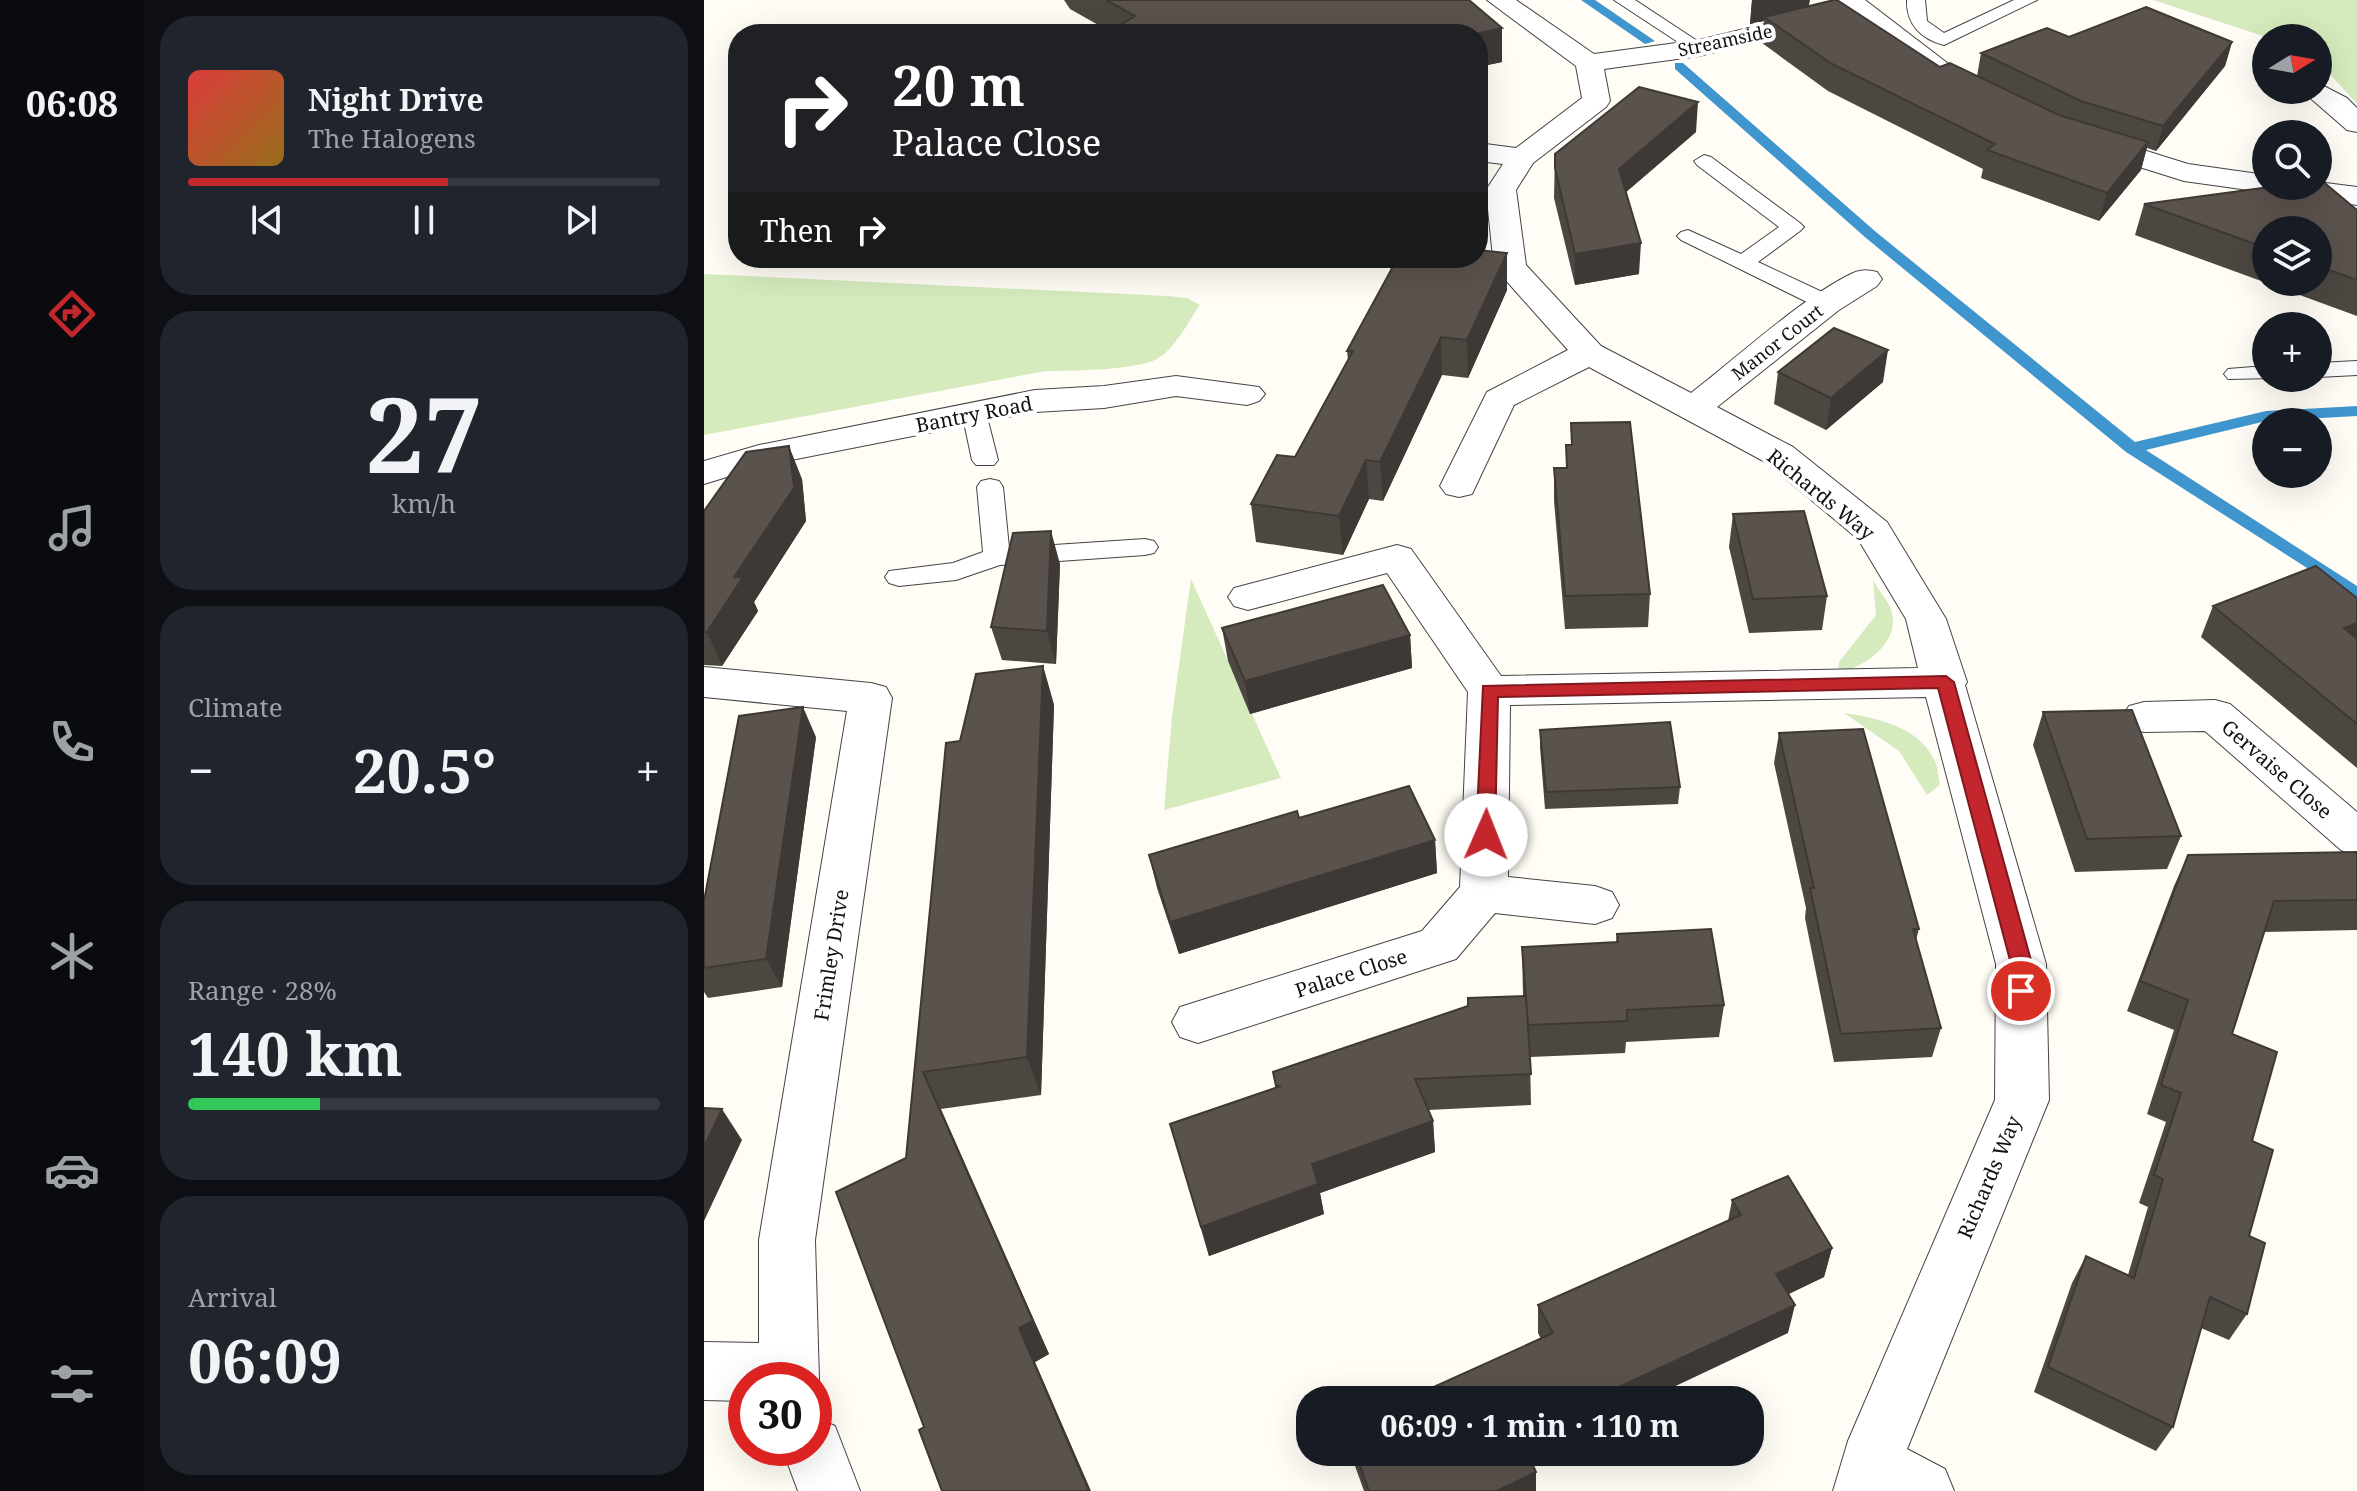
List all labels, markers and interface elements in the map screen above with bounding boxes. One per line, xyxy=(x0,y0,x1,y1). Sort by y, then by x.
street label: Streamside xyxy=(1676,18,1774,62)
north arrow xyxy=(2252,24,2332,104)
map controls xyxy=(2252,24,2332,488)
text: 20 m xyxy=(892,46,1025,122)
icon: right xyxy=(760,56,864,160)
text: 06:08 xyxy=(26,79,118,128)
text: Night Drive xyxy=(308,79,484,120)
text: Palace Close xyxy=(892,118,1101,167)
text: The Halogens xyxy=(308,120,476,156)
button: search xyxy=(2252,120,2332,200)
icon: previous xyxy=(245,198,289,242)
icon: pause xyxy=(402,198,446,242)
icon: next xyxy=(559,198,603,242)
icon: right xyxy=(849,208,893,252)
text: Then xyxy=(760,210,833,251)
button: layers xyxy=(2252,216,2332,296)
icon: directions xyxy=(44,286,100,342)
street label: Manor Court xyxy=(1726,299,1828,385)
button: + xyxy=(2252,312,2332,392)
text: 27 xyxy=(365,362,483,503)
street label: Bantry Road xyxy=(913,389,1035,439)
button: − xyxy=(2252,408,2332,488)
street label: Richards Way xyxy=(1762,442,1881,546)
text: km/h xyxy=(392,485,456,521)
icon: music xyxy=(44,500,100,556)
text: Climate xyxy=(188,689,283,725)
street label: Gervaise Close xyxy=(2216,713,2338,825)
icon: phone xyxy=(44,714,100,770)
text: 20.5° xyxy=(353,729,496,811)
text: − xyxy=(188,740,213,800)
text: + xyxy=(635,740,660,800)
position arrow xyxy=(1444,793,1528,877)
street label: Frimley Drive xyxy=(807,887,855,1023)
icon: climate xyxy=(44,928,100,984)
street label: Palace Close xyxy=(1292,942,1410,1004)
pin xyxy=(1987,957,2055,1025)
icon: arrive xyxy=(1999,969,2043,1013)
text: Range · 28% xyxy=(188,972,337,1008)
text: 140 km xyxy=(188,1012,403,1094)
street label: Richards Way xyxy=(1951,1111,2027,1243)
icon: car xyxy=(44,1142,100,1198)
text: Arrival xyxy=(188,1279,277,1315)
text: 06:09 xyxy=(188,1319,342,1401)
icon: filters xyxy=(44,1356,100,1412)
speed limit sign: 30 xyxy=(728,1362,832,1466)
text: 06:09 · 1 min · 110 m xyxy=(1381,1405,1679,1446)

